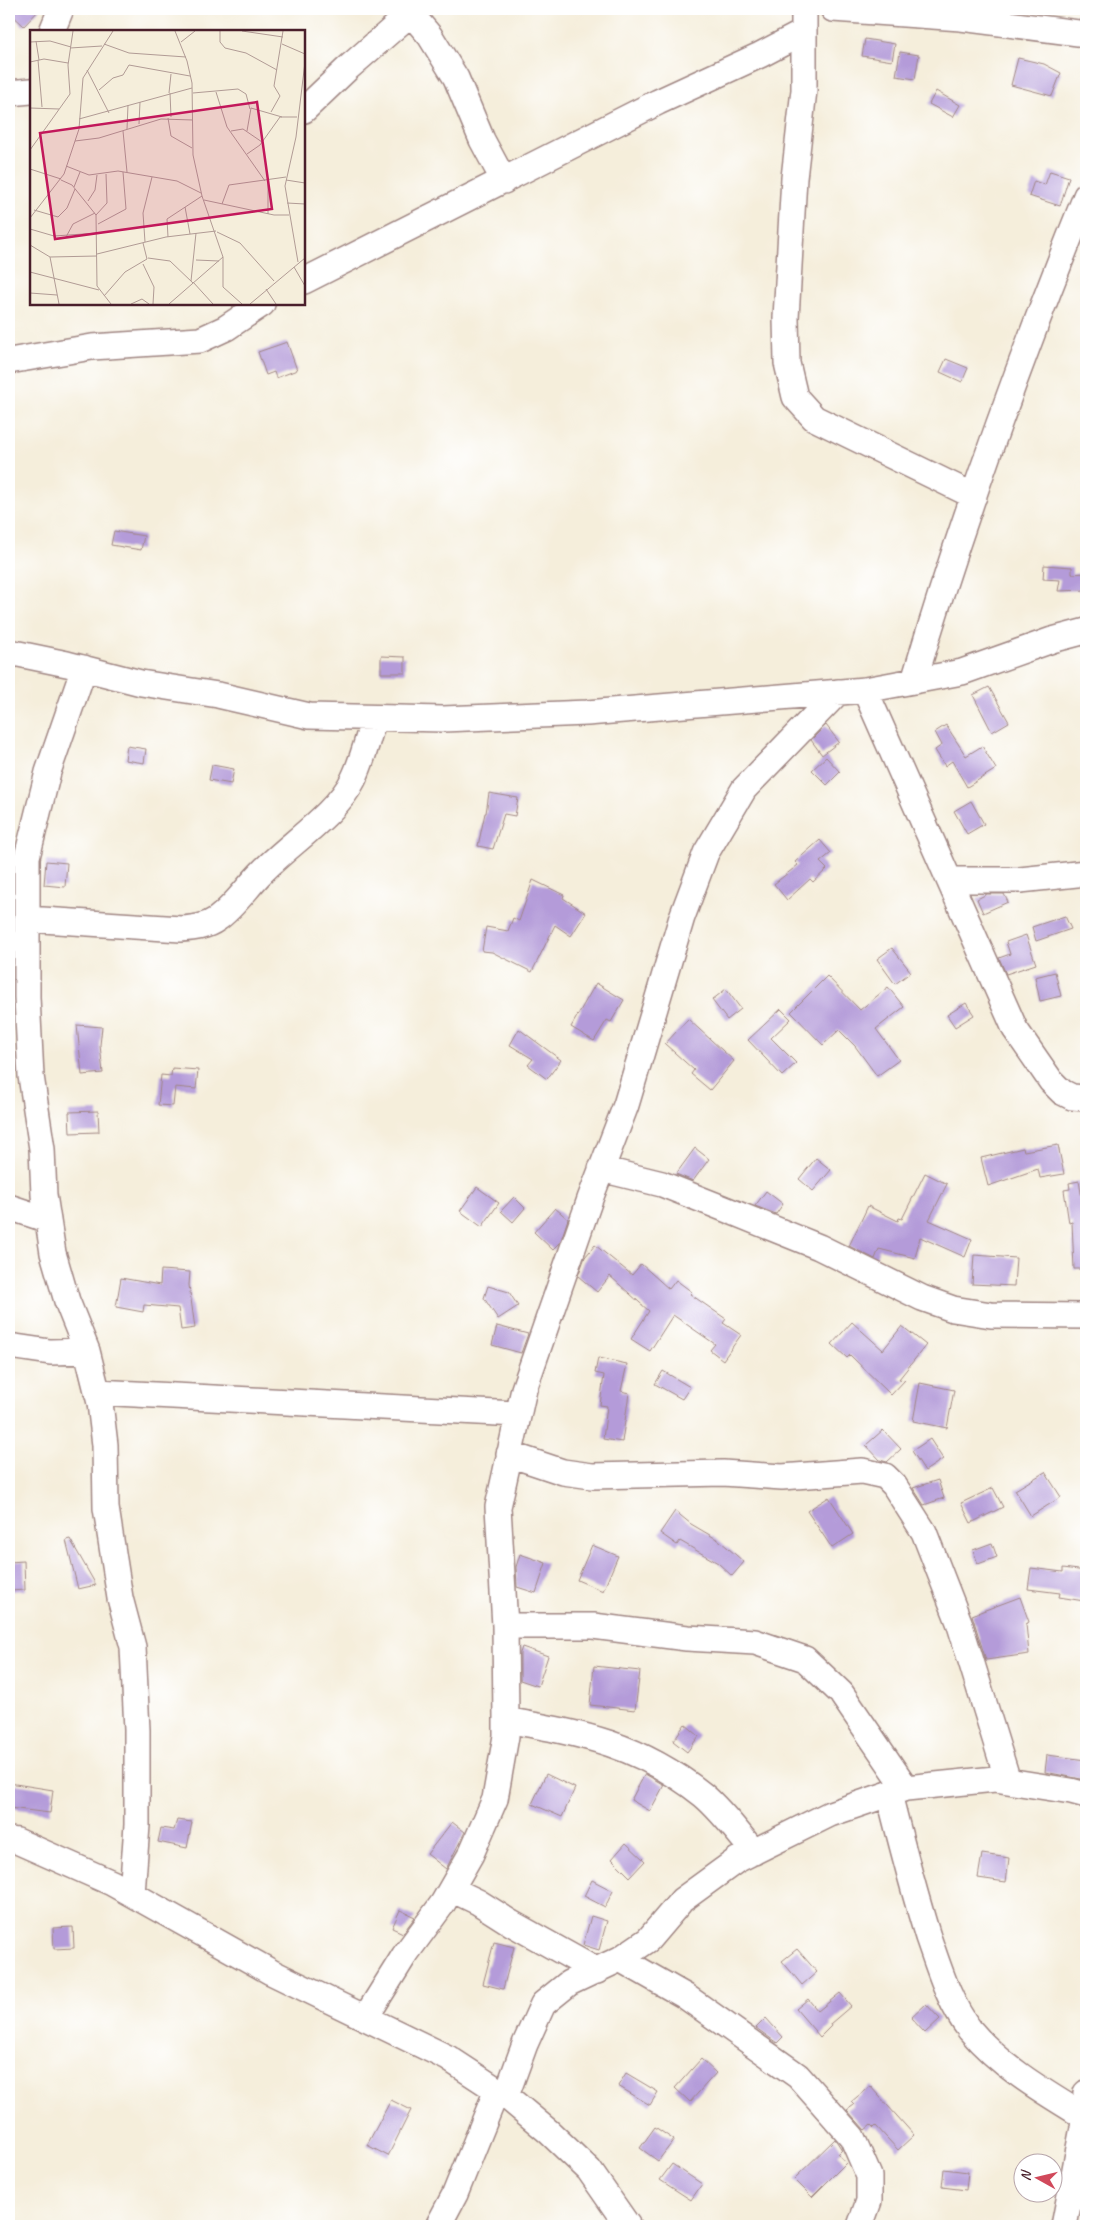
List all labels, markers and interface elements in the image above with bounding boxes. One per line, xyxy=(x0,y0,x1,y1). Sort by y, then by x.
inset map xyxy=(30,30,305,305)
north arrow xyxy=(1012,2152,1062,2202)
text: N xyxy=(1017,2168,1035,2182)

